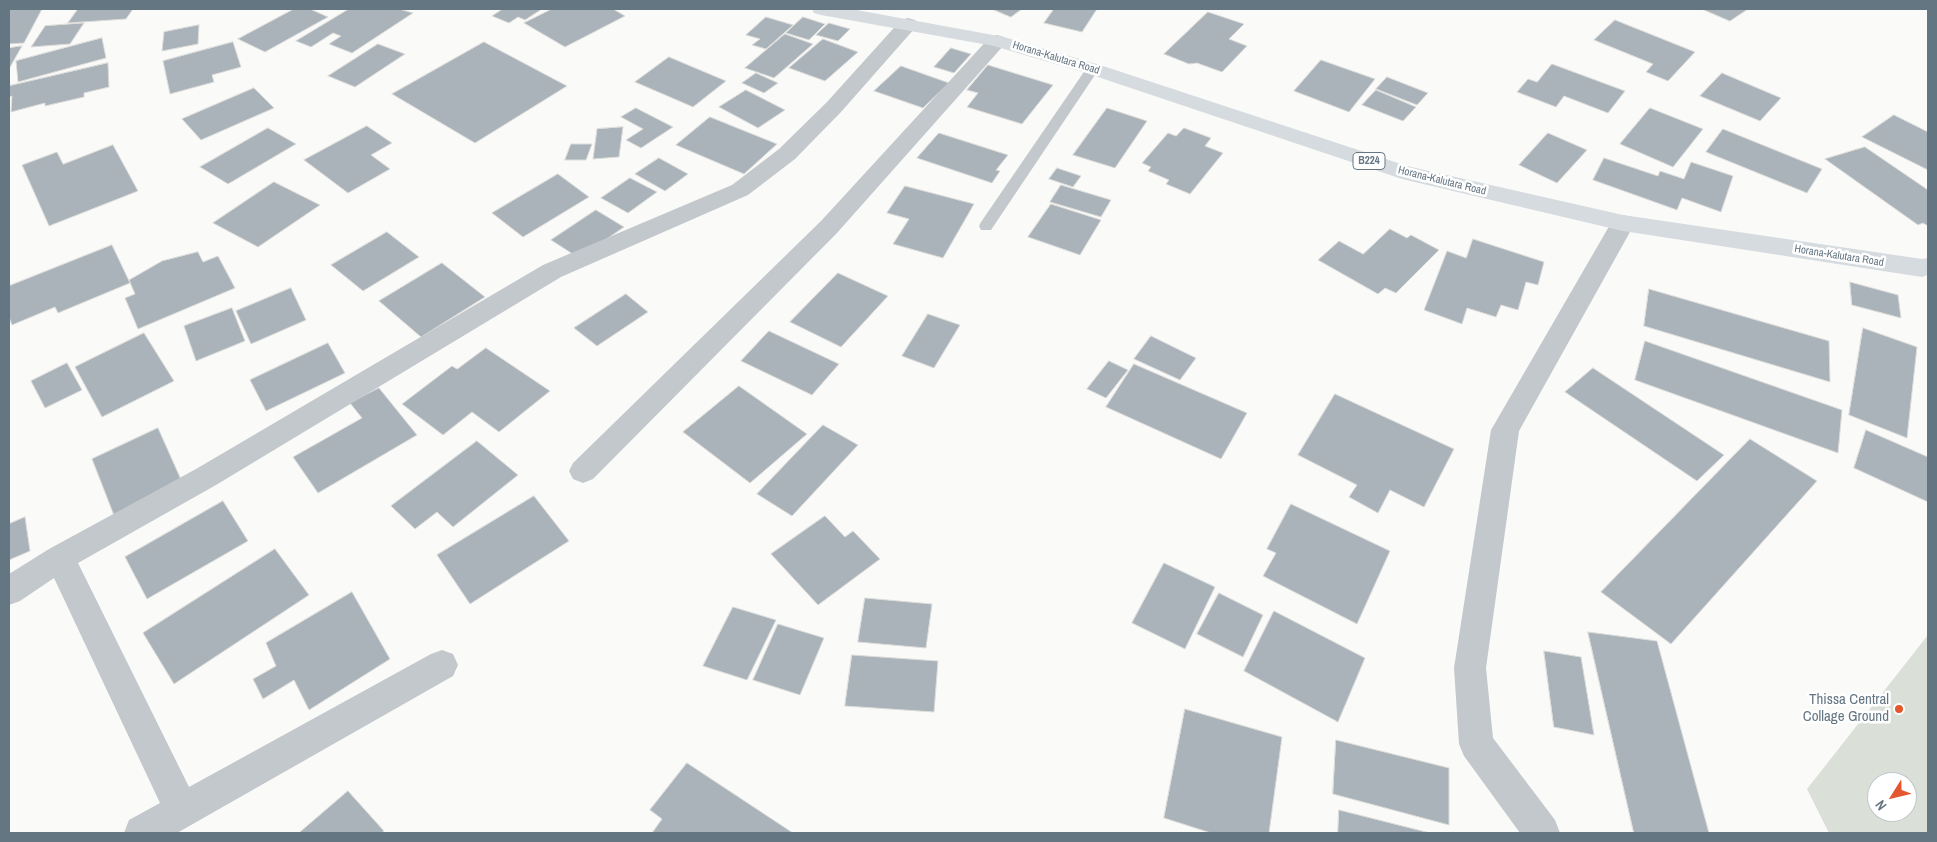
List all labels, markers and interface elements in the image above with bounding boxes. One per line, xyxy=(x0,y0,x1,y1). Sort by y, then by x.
street label: Horana-Kalutara Road xyxy=(1011,38,1101,78)
road number: B224 xyxy=(1353,153,1385,170)
street label: Horana-Kalutara Road xyxy=(1397,164,1487,198)
street label: Horana-Kalutara Road xyxy=(1793,242,1885,270)
place label: Thissa Central Collage Ground xyxy=(1803,691,1889,726)
marker: Thissa Central Collage Ground xyxy=(1893,703,1905,715)
north arrow xyxy=(1867,772,1917,822)
text: N xyxy=(1871,797,1890,814)

